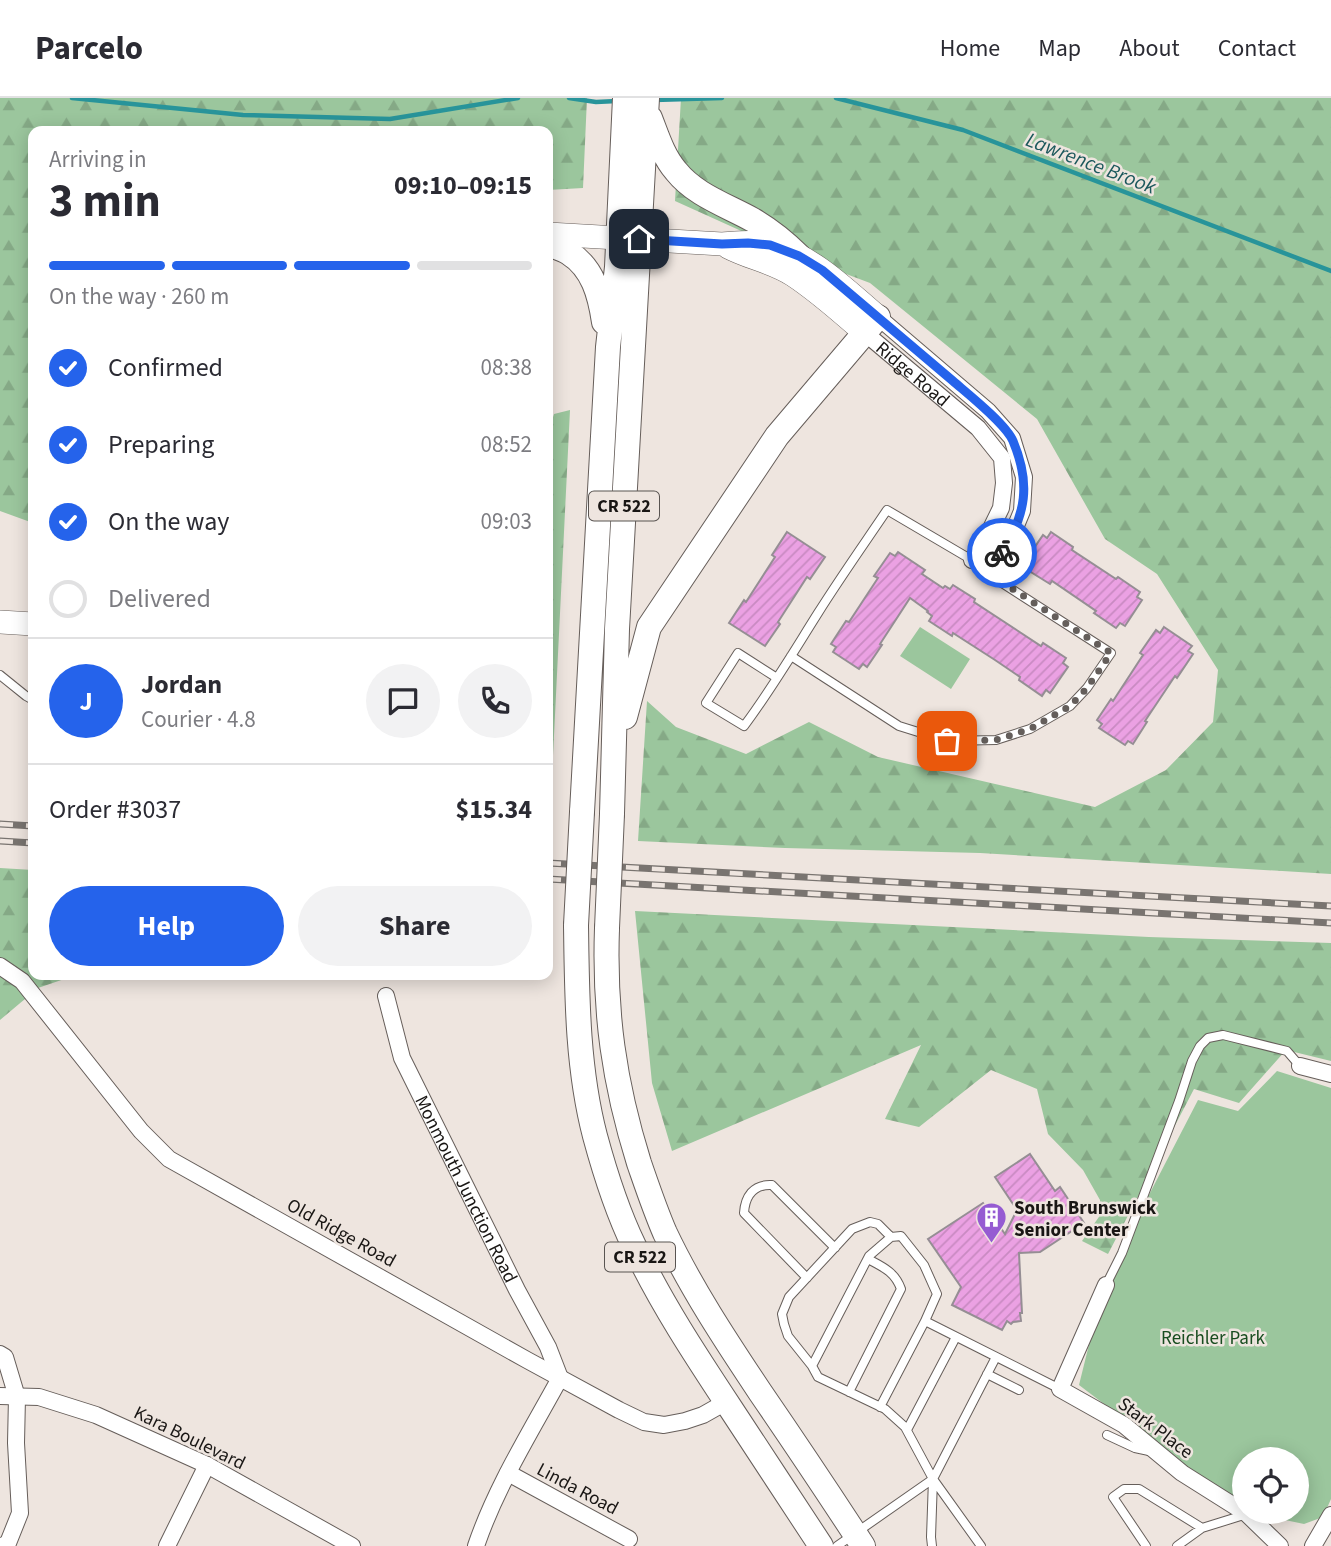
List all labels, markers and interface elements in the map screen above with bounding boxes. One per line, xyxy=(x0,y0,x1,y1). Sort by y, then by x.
text: Parcelo xyxy=(35,25,143,72)
text: Home xyxy=(940,31,1000,66)
text: Map xyxy=(1038,31,1081,66)
text: About xyxy=(1119,31,1180,66)
text: Contact xyxy=(1218,31,1296,66)
water label: Lawrence Brook xyxy=(1022,124,1161,202)
text: Arriving in xyxy=(49,143,147,176)
text: 09:10–09:15 xyxy=(394,167,532,204)
text: 3 min xyxy=(49,169,161,234)
pin xyxy=(609,209,669,269)
icon: home xyxy=(620,220,658,258)
text: On the way · 260 m xyxy=(49,280,229,313)
street label: Ridge Road xyxy=(869,336,955,414)
icon: check xyxy=(49,349,87,387)
text: Confirmed xyxy=(108,349,223,386)
text: 08:38 xyxy=(481,351,532,384)
icon: check xyxy=(49,426,87,464)
text: Preparing xyxy=(108,426,214,463)
text: 08:52 xyxy=(481,428,532,461)
road number: CR 522 xyxy=(589,492,659,520)
icon: check xyxy=(49,503,87,541)
text: On the way xyxy=(108,503,229,540)
text: 09:03 xyxy=(481,505,532,538)
courier xyxy=(967,518,1037,588)
icon: bike xyxy=(983,534,1021,572)
text: Delivered xyxy=(108,580,211,617)
button: chat xyxy=(366,664,440,738)
button: phone xyxy=(458,664,532,738)
text: Jordan xyxy=(141,666,222,703)
text: J xyxy=(79,683,93,720)
text: Courier · 4.8 xyxy=(141,703,256,736)
pin xyxy=(917,711,977,771)
icon: bag xyxy=(928,722,966,760)
text: Order #3037 xyxy=(49,791,181,828)
text: $15.34 xyxy=(456,791,532,828)
button: Help xyxy=(49,886,284,966)
button: Share xyxy=(298,886,532,966)
street label: Monmouth Junction Road xyxy=(408,1091,523,1288)
street label: Old Ridge Road xyxy=(282,1192,401,1274)
place label: South Brunswick Senior Center xyxy=(1014,1195,1157,1244)
building icon: South Brunswick Senior Center xyxy=(974,1201,1008,1245)
road number: CR 522 xyxy=(605,1242,675,1272)
park label: Reichler Park xyxy=(1161,1325,1266,1352)
street label: Stark Place xyxy=(1112,1391,1198,1465)
street label: Kara Boulevard xyxy=(129,1400,250,1477)
map controls xyxy=(1232,1447,1309,1524)
button: locate xyxy=(1232,1447,1309,1524)
street label: Linda Road xyxy=(532,1457,623,1522)

